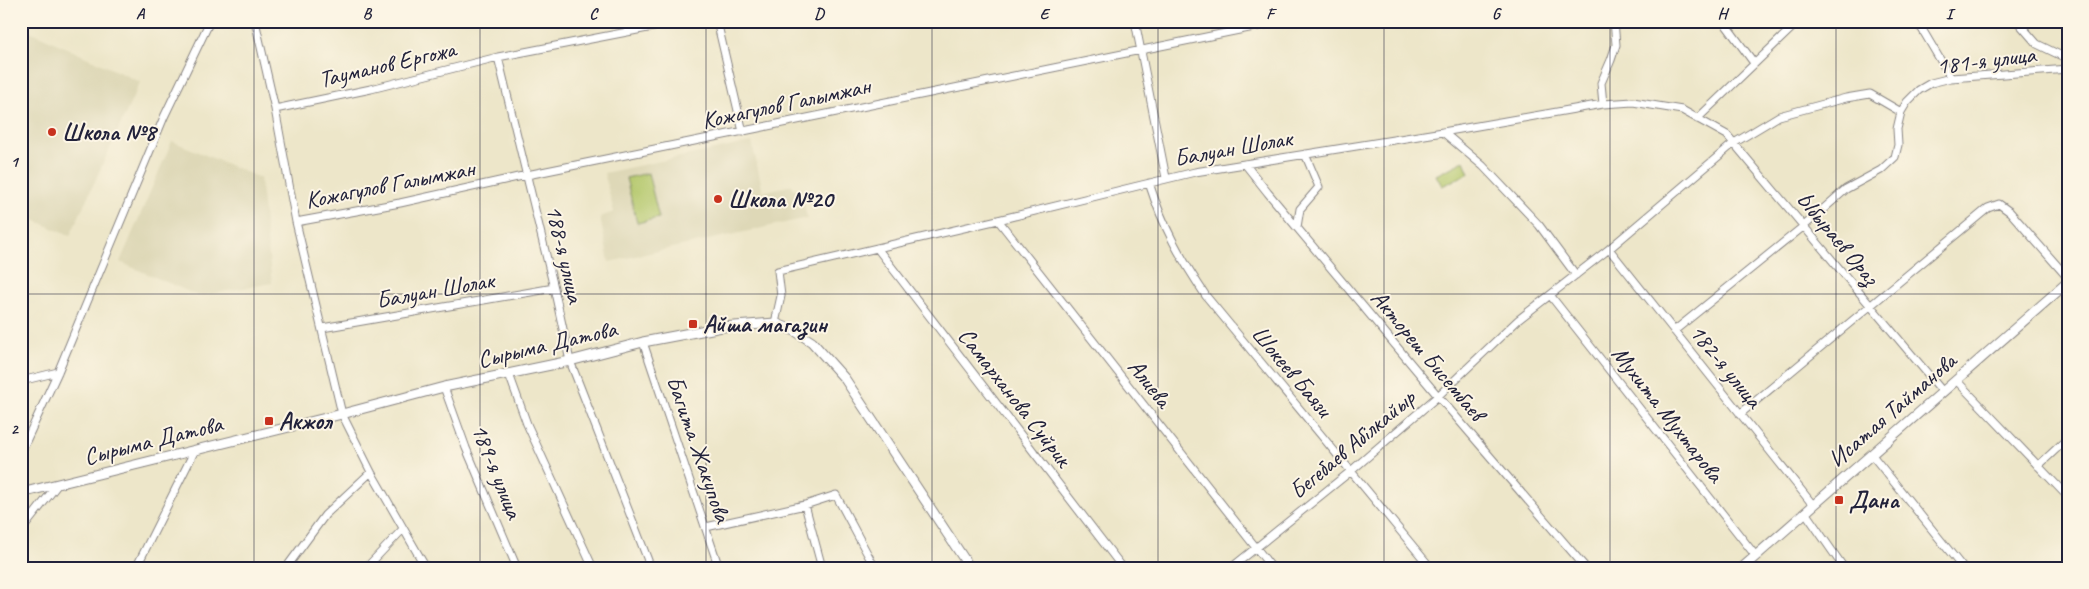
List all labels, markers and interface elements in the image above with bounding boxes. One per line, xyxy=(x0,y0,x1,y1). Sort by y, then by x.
text: A xyxy=(136,4,146,24)
text: B xyxy=(363,4,373,24)
text: C xyxy=(589,4,599,24)
text: D xyxy=(814,4,825,24)
text: E xyxy=(1040,4,1051,24)
text: F xyxy=(1266,4,1277,24)
text: G xyxy=(1492,4,1502,24)
text: H xyxy=(1717,4,1729,24)
text: I xyxy=(1946,4,1956,24)
street label: Тауманов Ергожа xyxy=(316,33,460,94)
street label: 181-я улица xyxy=(1935,39,2039,81)
street label: Кожагулов Галымжан xyxy=(699,70,875,136)
place label: Школа №8 xyxy=(62,117,159,147)
street label: Балуан Шолак xyxy=(1172,123,1296,173)
marker: Школа №8 xyxy=(46,126,58,138)
text: 1 xyxy=(10,152,19,172)
street label: Кожагулов Галымжан xyxy=(303,153,479,215)
place label: Школа №20 xyxy=(728,184,835,214)
street label: Ыбыраев Ораз xyxy=(1790,185,1887,293)
marker: Школа №20 xyxy=(712,193,724,205)
street label: 188-я улица xyxy=(539,202,591,307)
street label: Балуан Шолак xyxy=(374,265,498,315)
street label: Актореш Бисембаев xyxy=(1364,283,1494,430)
place label: Айша магазин xyxy=(703,309,828,340)
street label: Сырыма Датова xyxy=(475,313,621,375)
marker: Айша магазин xyxy=(687,318,699,330)
street label: 182-я улица xyxy=(1683,318,1770,415)
street label: Шокеев Баязи xyxy=(1245,319,1340,425)
street label: Самарханова Суйрик xyxy=(951,321,1080,474)
street label: Мухита Мухтарова xyxy=(1605,340,1732,490)
street label: Исатая Тайманова xyxy=(1822,345,1964,474)
street label: Алиева xyxy=(1122,352,1180,415)
street label: Багита Жакупова xyxy=(660,372,739,528)
street label: Бегебаев Абілкайыр xyxy=(1283,382,1422,505)
place label: Акжол xyxy=(279,406,334,436)
street label: Сырыма Датова xyxy=(81,408,227,472)
marker: Акжол xyxy=(263,415,275,427)
text: 2 xyxy=(10,419,19,439)
street label: 189-я улица xyxy=(464,419,530,524)
place label: Дана xyxy=(1849,485,1900,515)
marker: Дана xyxy=(1833,494,1845,506)

